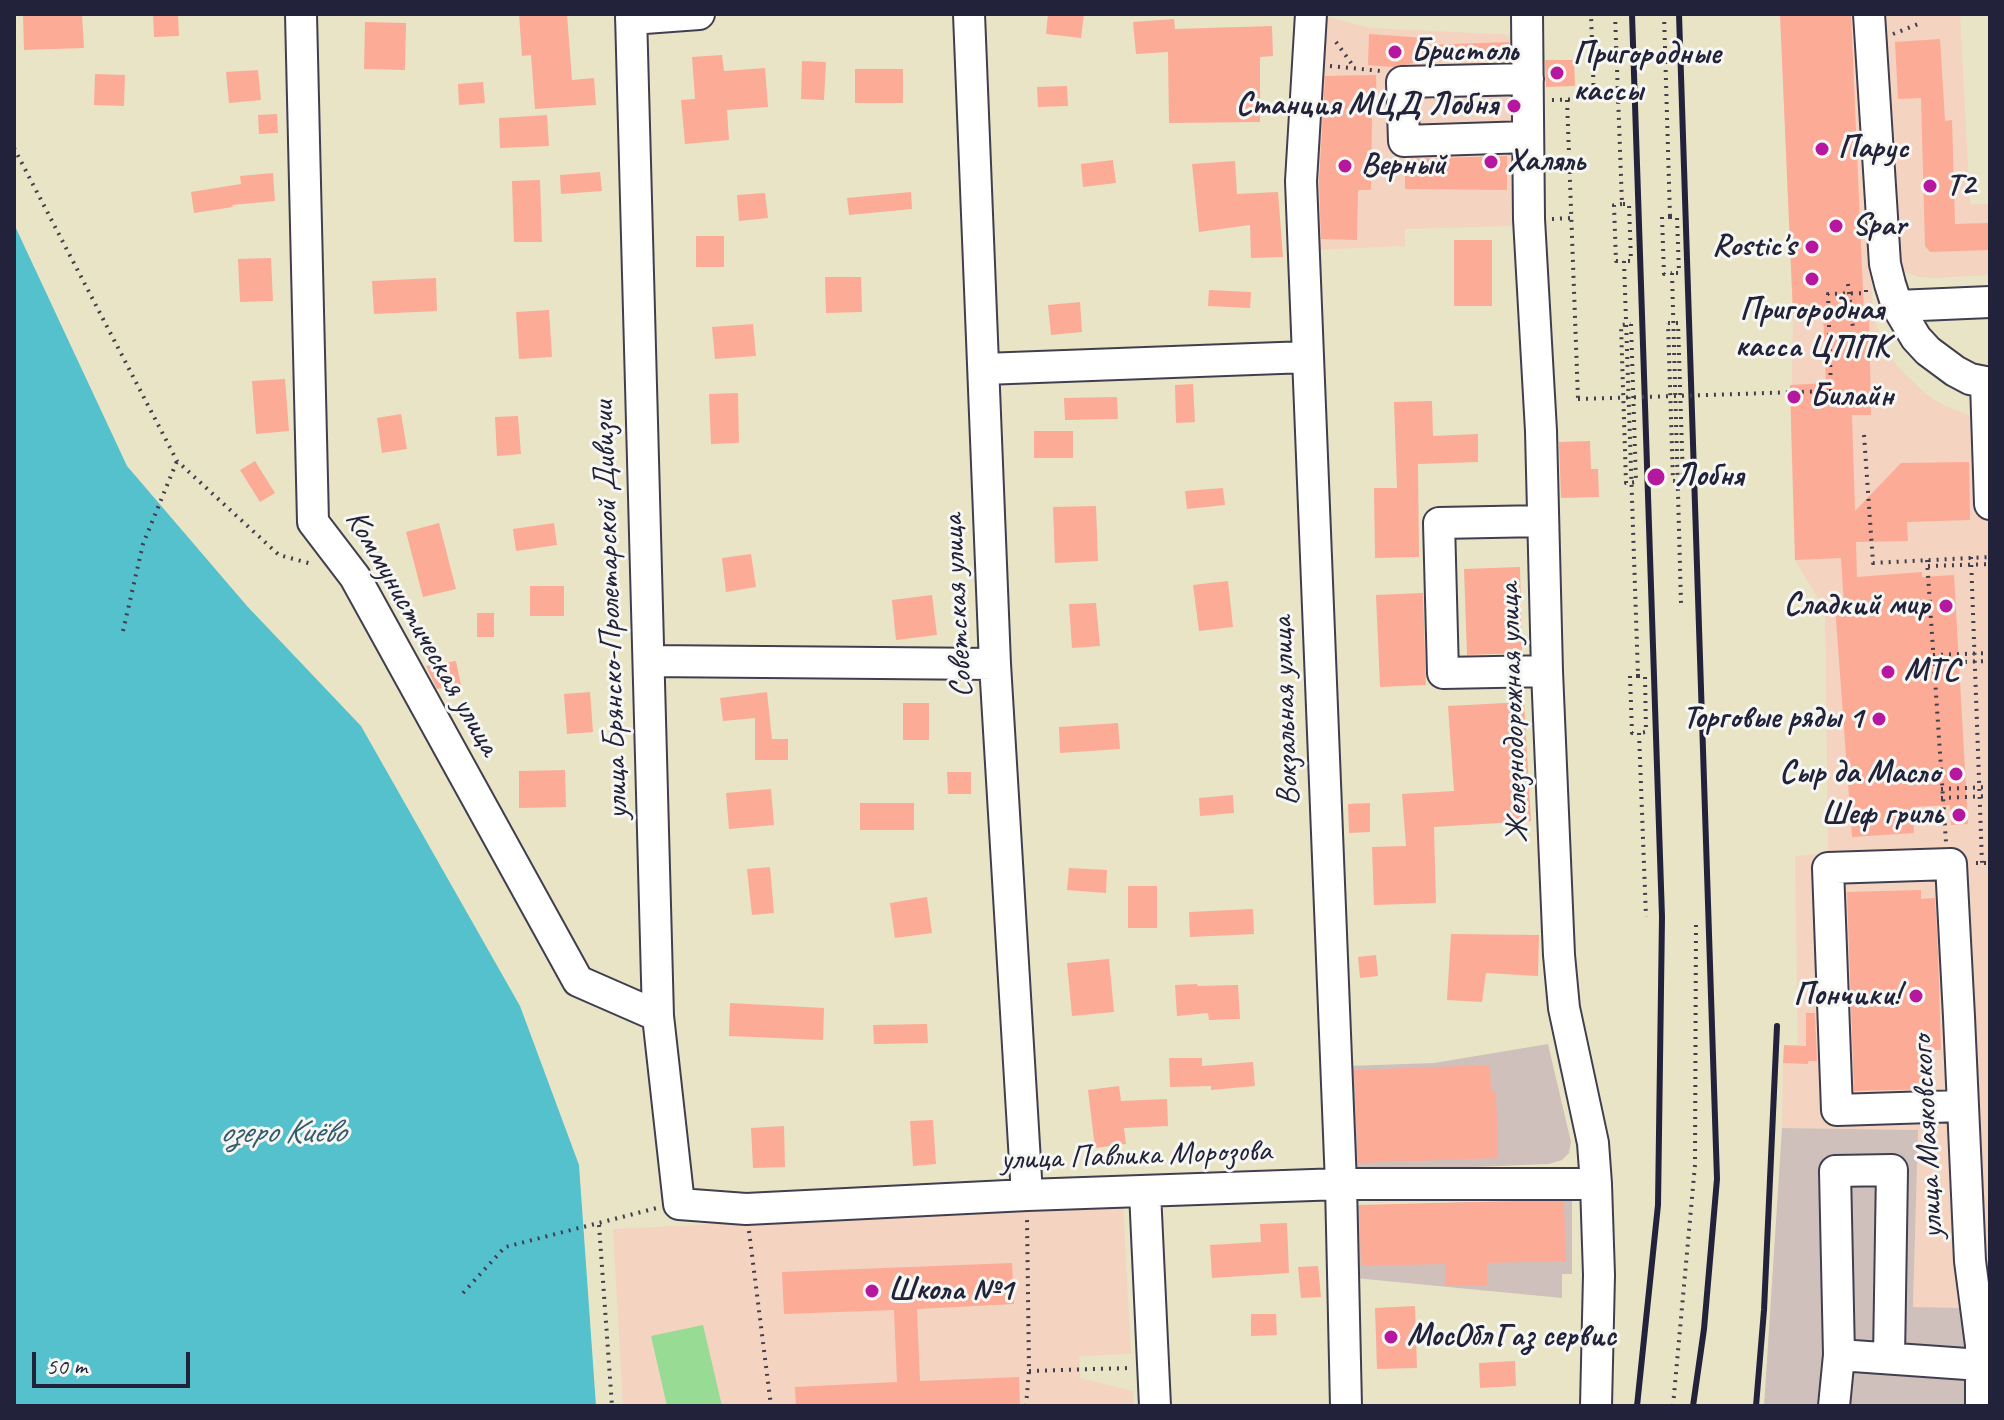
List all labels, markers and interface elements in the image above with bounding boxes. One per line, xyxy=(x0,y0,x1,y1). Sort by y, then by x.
place label: Бристоль xyxy=(1411,33,1518,71)
place label: Пригородные кассы xyxy=(1573,36,1720,111)
marker: Бристоль xyxy=(1386,43,1404,61)
marker: Пригородные кассы xyxy=(1548,64,1566,82)
place label: Станция МЦД Лобня xyxy=(1236,87,1498,125)
marker: Станция МЦД Лобня xyxy=(1505,97,1523,115)
place label: Парус xyxy=(1838,130,1908,168)
marker: Парус xyxy=(1813,140,1831,158)
place label: Халяль xyxy=(1507,143,1585,181)
place label: Верный xyxy=(1361,147,1446,185)
marker: Халяль xyxy=(1482,153,1500,171)
marker: Верный xyxy=(1336,157,1354,175)
place label: T2 xyxy=(1946,167,1975,205)
marker: T2 xyxy=(1921,177,1939,195)
place label: Spar xyxy=(1852,207,1906,245)
marker: Spar xyxy=(1827,217,1845,235)
place label: Rostic's xyxy=(1712,228,1796,266)
marker: Rostic's xyxy=(1803,238,1821,256)
marker: Пригородная касса ЦППК xyxy=(1803,270,1821,288)
place label: Пригородная касса ЦППК xyxy=(1735,292,1889,367)
place label: Билайн xyxy=(1810,378,1894,416)
marker: Билайн xyxy=(1785,388,1803,406)
street label: улица Брянско-Пролетарской Дивизии xyxy=(585,400,637,820)
place label: Лобня xyxy=(1674,458,1744,496)
marker: Лобня xyxy=(1645,466,1667,488)
street label: Коммунистическая улица xyxy=(336,503,508,763)
street label: Советская улица xyxy=(934,513,982,699)
street label: Железнодорожная улица xyxy=(1490,582,1538,844)
place label: Сладкий мир xyxy=(1784,587,1930,625)
marker: Сладкий мир xyxy=(1937,597,1955,615)
street label: Вокзальная улица xyxy=(1264,616,1308,806)
place label: МТС xyxy=(1904,653,1959,691)
marker: МТС xyxy=(1879,663,1897,681)
place label: Торговые ряды 1 xyxy=(1683,700,1863,738)
marker: Торговые ряды 1 xyxy=(1870,710,1888,728)
place label: Сыр да Масло xyxy=(1779,755,1940,793)
marker: Сыр да Масло xyxy=(1947,765,1965,783)
place label: Шеф гриль xyxy=(1821,796,1943,834)
marker: Шеф гриль xyxy=(1950,806,1968,824)
place label: Пончики! xyxy=(1794,977,1900,1015)
marker: Пончики! xyxy=(1907,987,1925,1005)
street label: улица Маяковского xyxy=(1903,1034,1953,1240)
water label: озеро Киёво xyxy=(220,1113,344,1153)
street label: улица Павлика Морозова xyxy=(1000,1132,1272,1180)
place label: Школа №1 xyxy=(888,1272,1013,1310)
marker: Школа №1 xyxy=(863,1282,881,1300)
place label: МосОблГаз сервис xyxy=(1407,1318,1616,1356)
marker: МосОблГаз сервис xyxy=(1382,1328,1400,1346)
scale bar xyxy=(36,1336,194,1386)
text: 50 m xyxy=(46,1351,87,1381)

